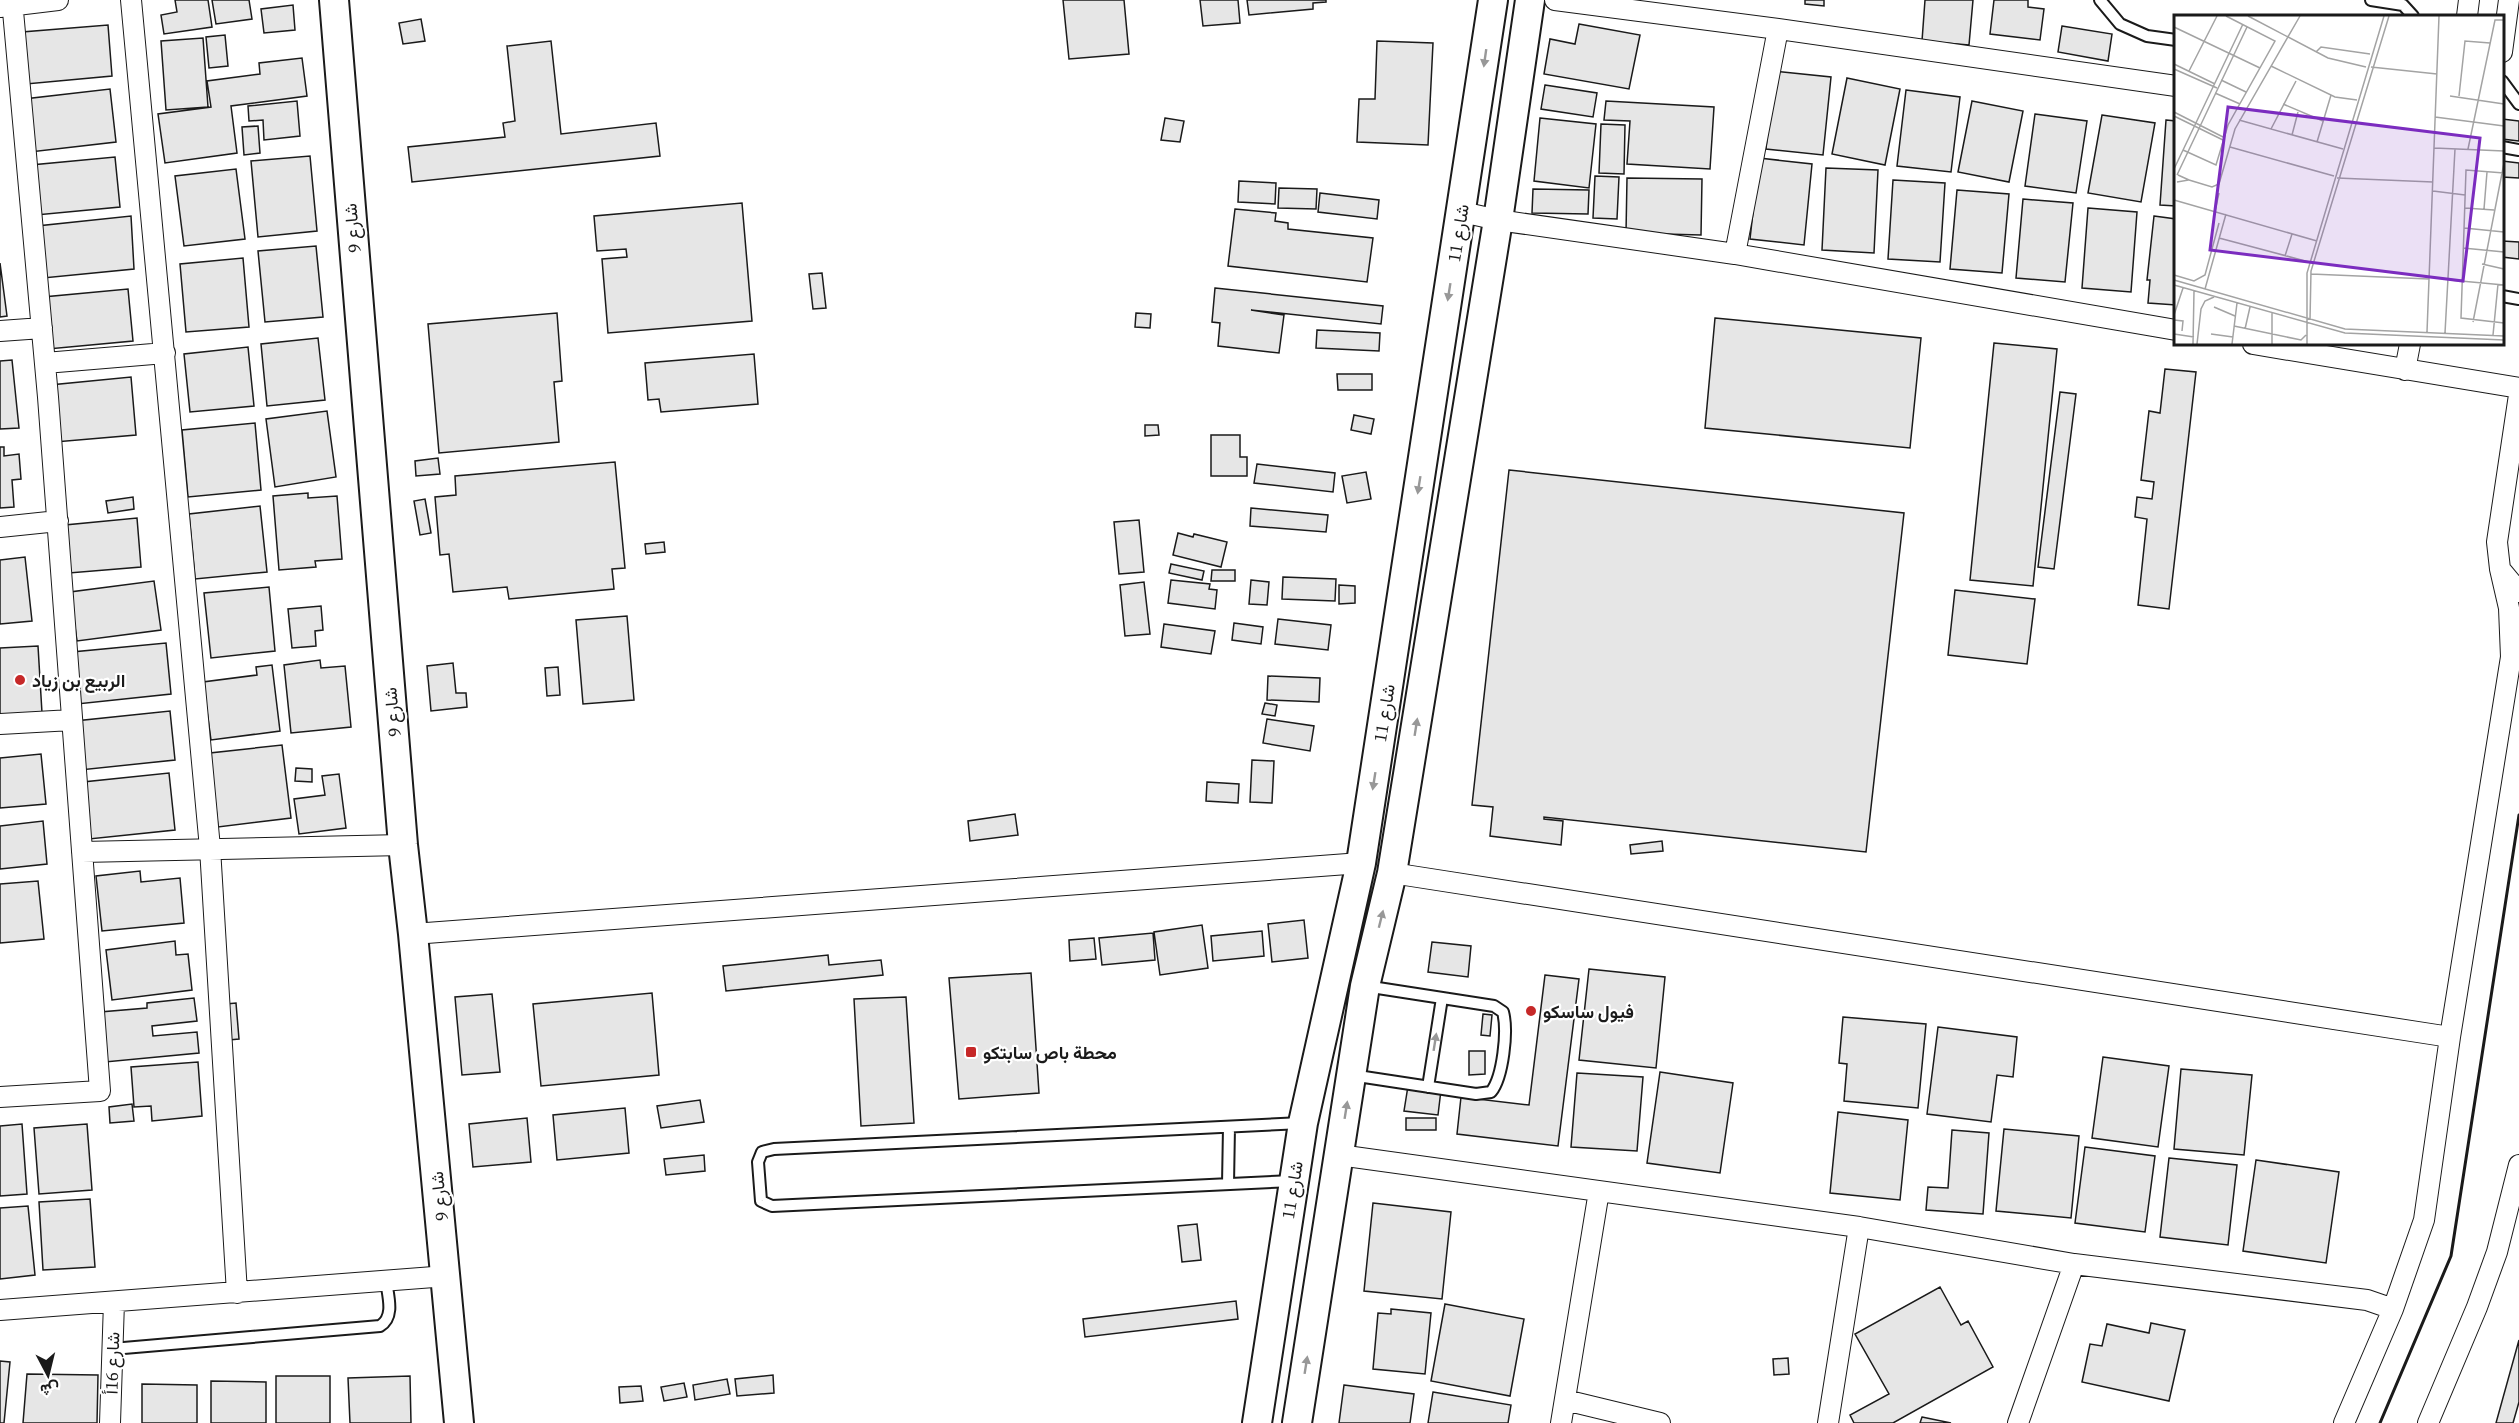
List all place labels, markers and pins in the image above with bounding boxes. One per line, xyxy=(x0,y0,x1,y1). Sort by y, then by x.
place label: الربيع بن زياد xyxy=(32,668,125,693)
marker: الربيع بن زياد xyxy=(13,673,27,687)
place label: فيول ساسكو xyxy=(1543,999,1634,1024)
marker: فيول ساسكو xyxy=(1524,1004,1538,1018)
place label: محطة باص سابتكو xyxy=(983,1040,1117,1065)
marker: محطة باص سابتكو xyxy=(964,1045,978,1059)

